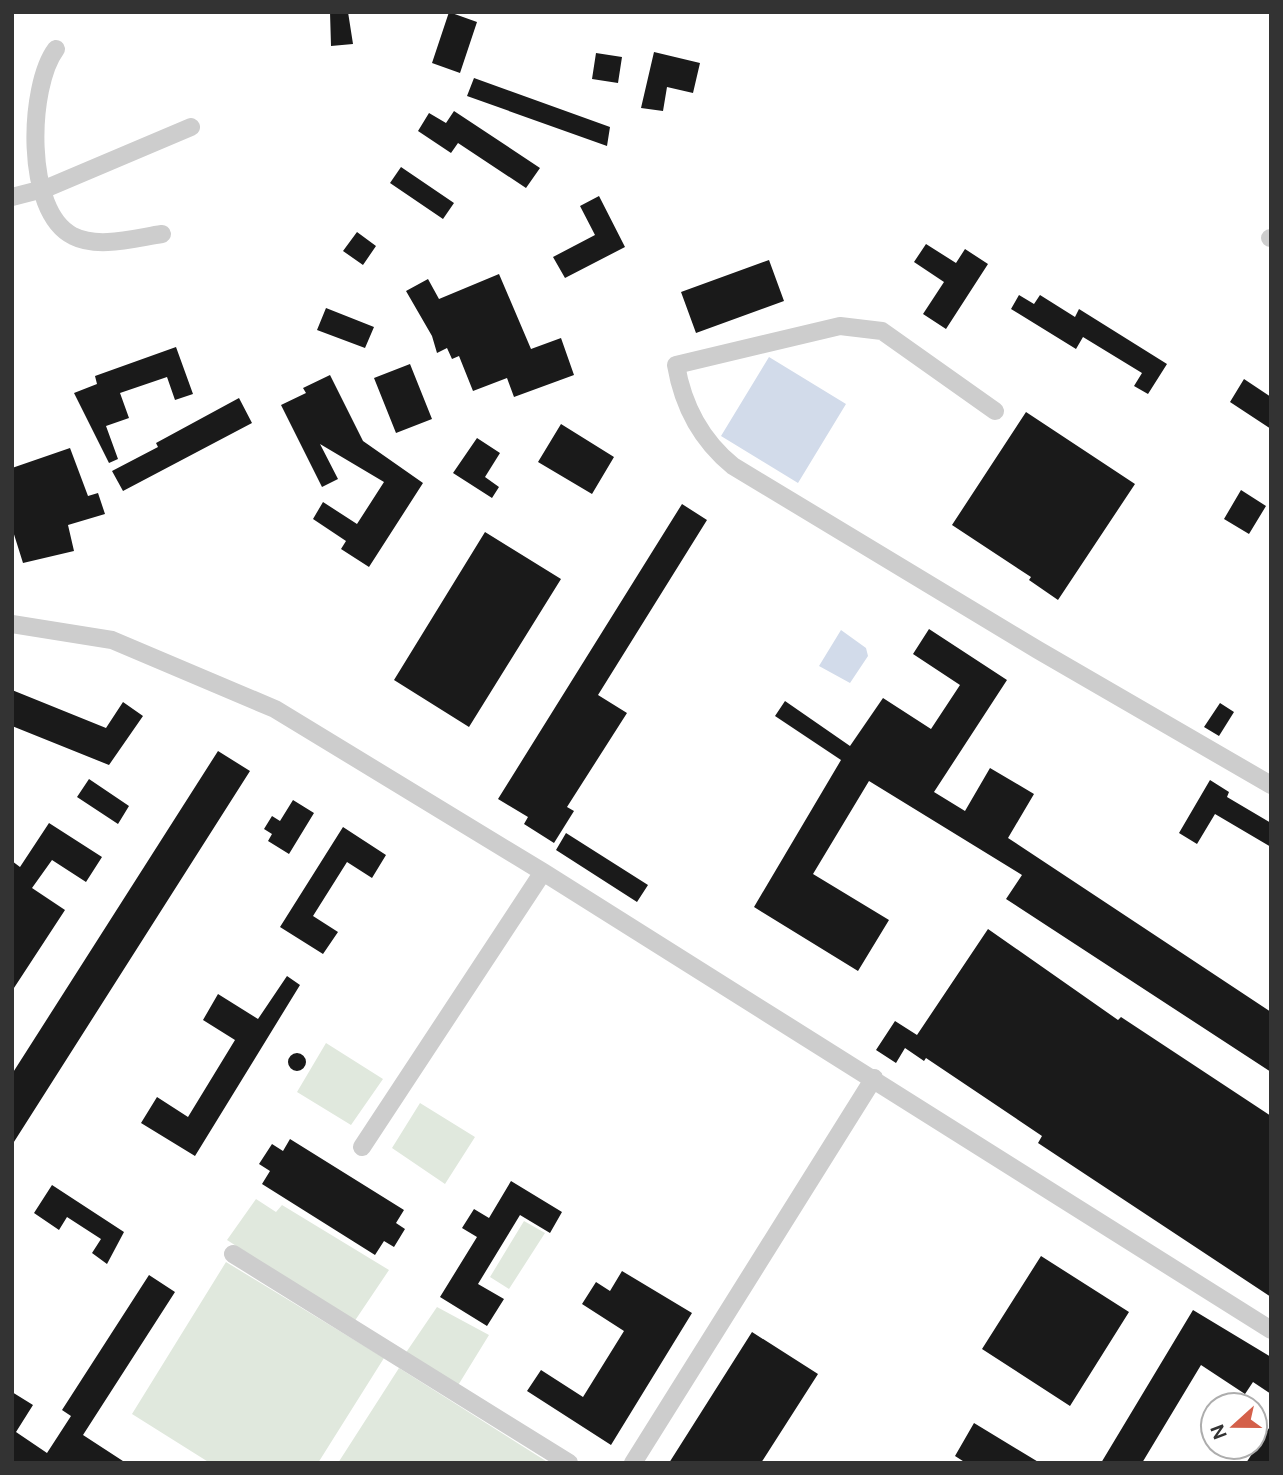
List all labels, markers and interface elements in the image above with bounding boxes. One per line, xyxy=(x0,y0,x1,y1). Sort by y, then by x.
north arrow xyxy=(1199,1391,1269,1461)
text: N xyxy=(1204,1421,1233,1443)

